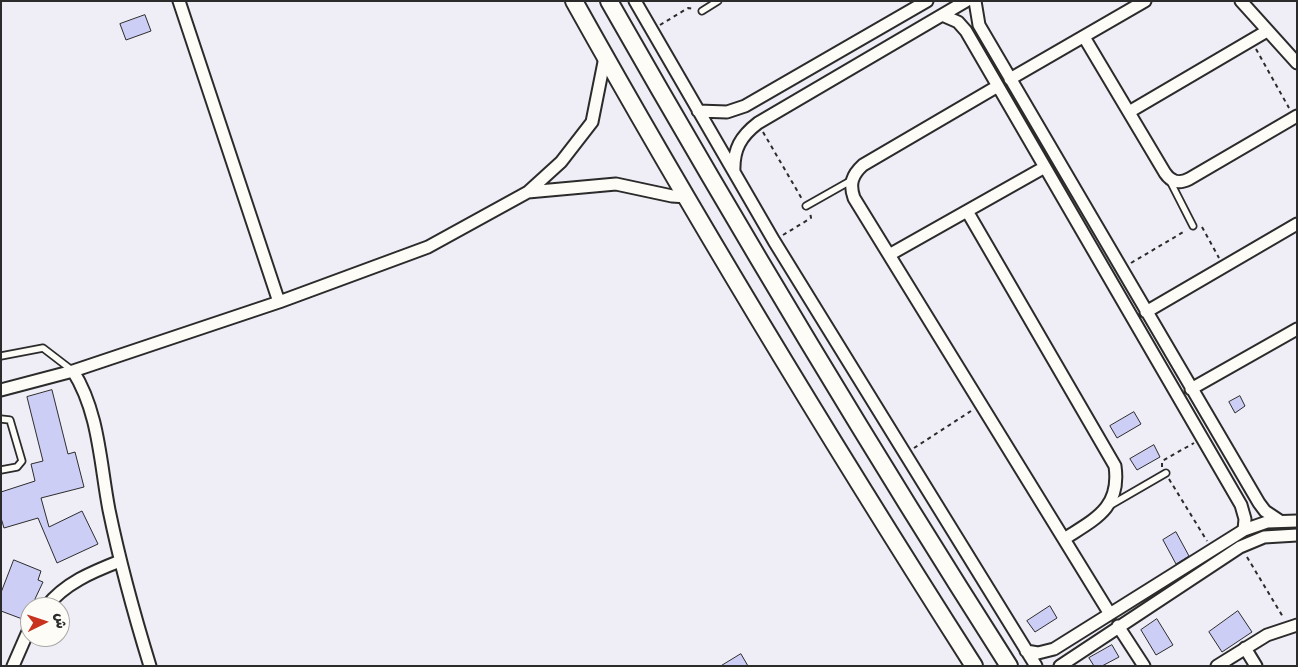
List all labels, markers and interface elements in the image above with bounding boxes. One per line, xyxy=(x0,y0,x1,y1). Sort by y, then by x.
north arrow xyxy=(20,597,70,647)
text: ش xyxy=(48,613,69,629)

